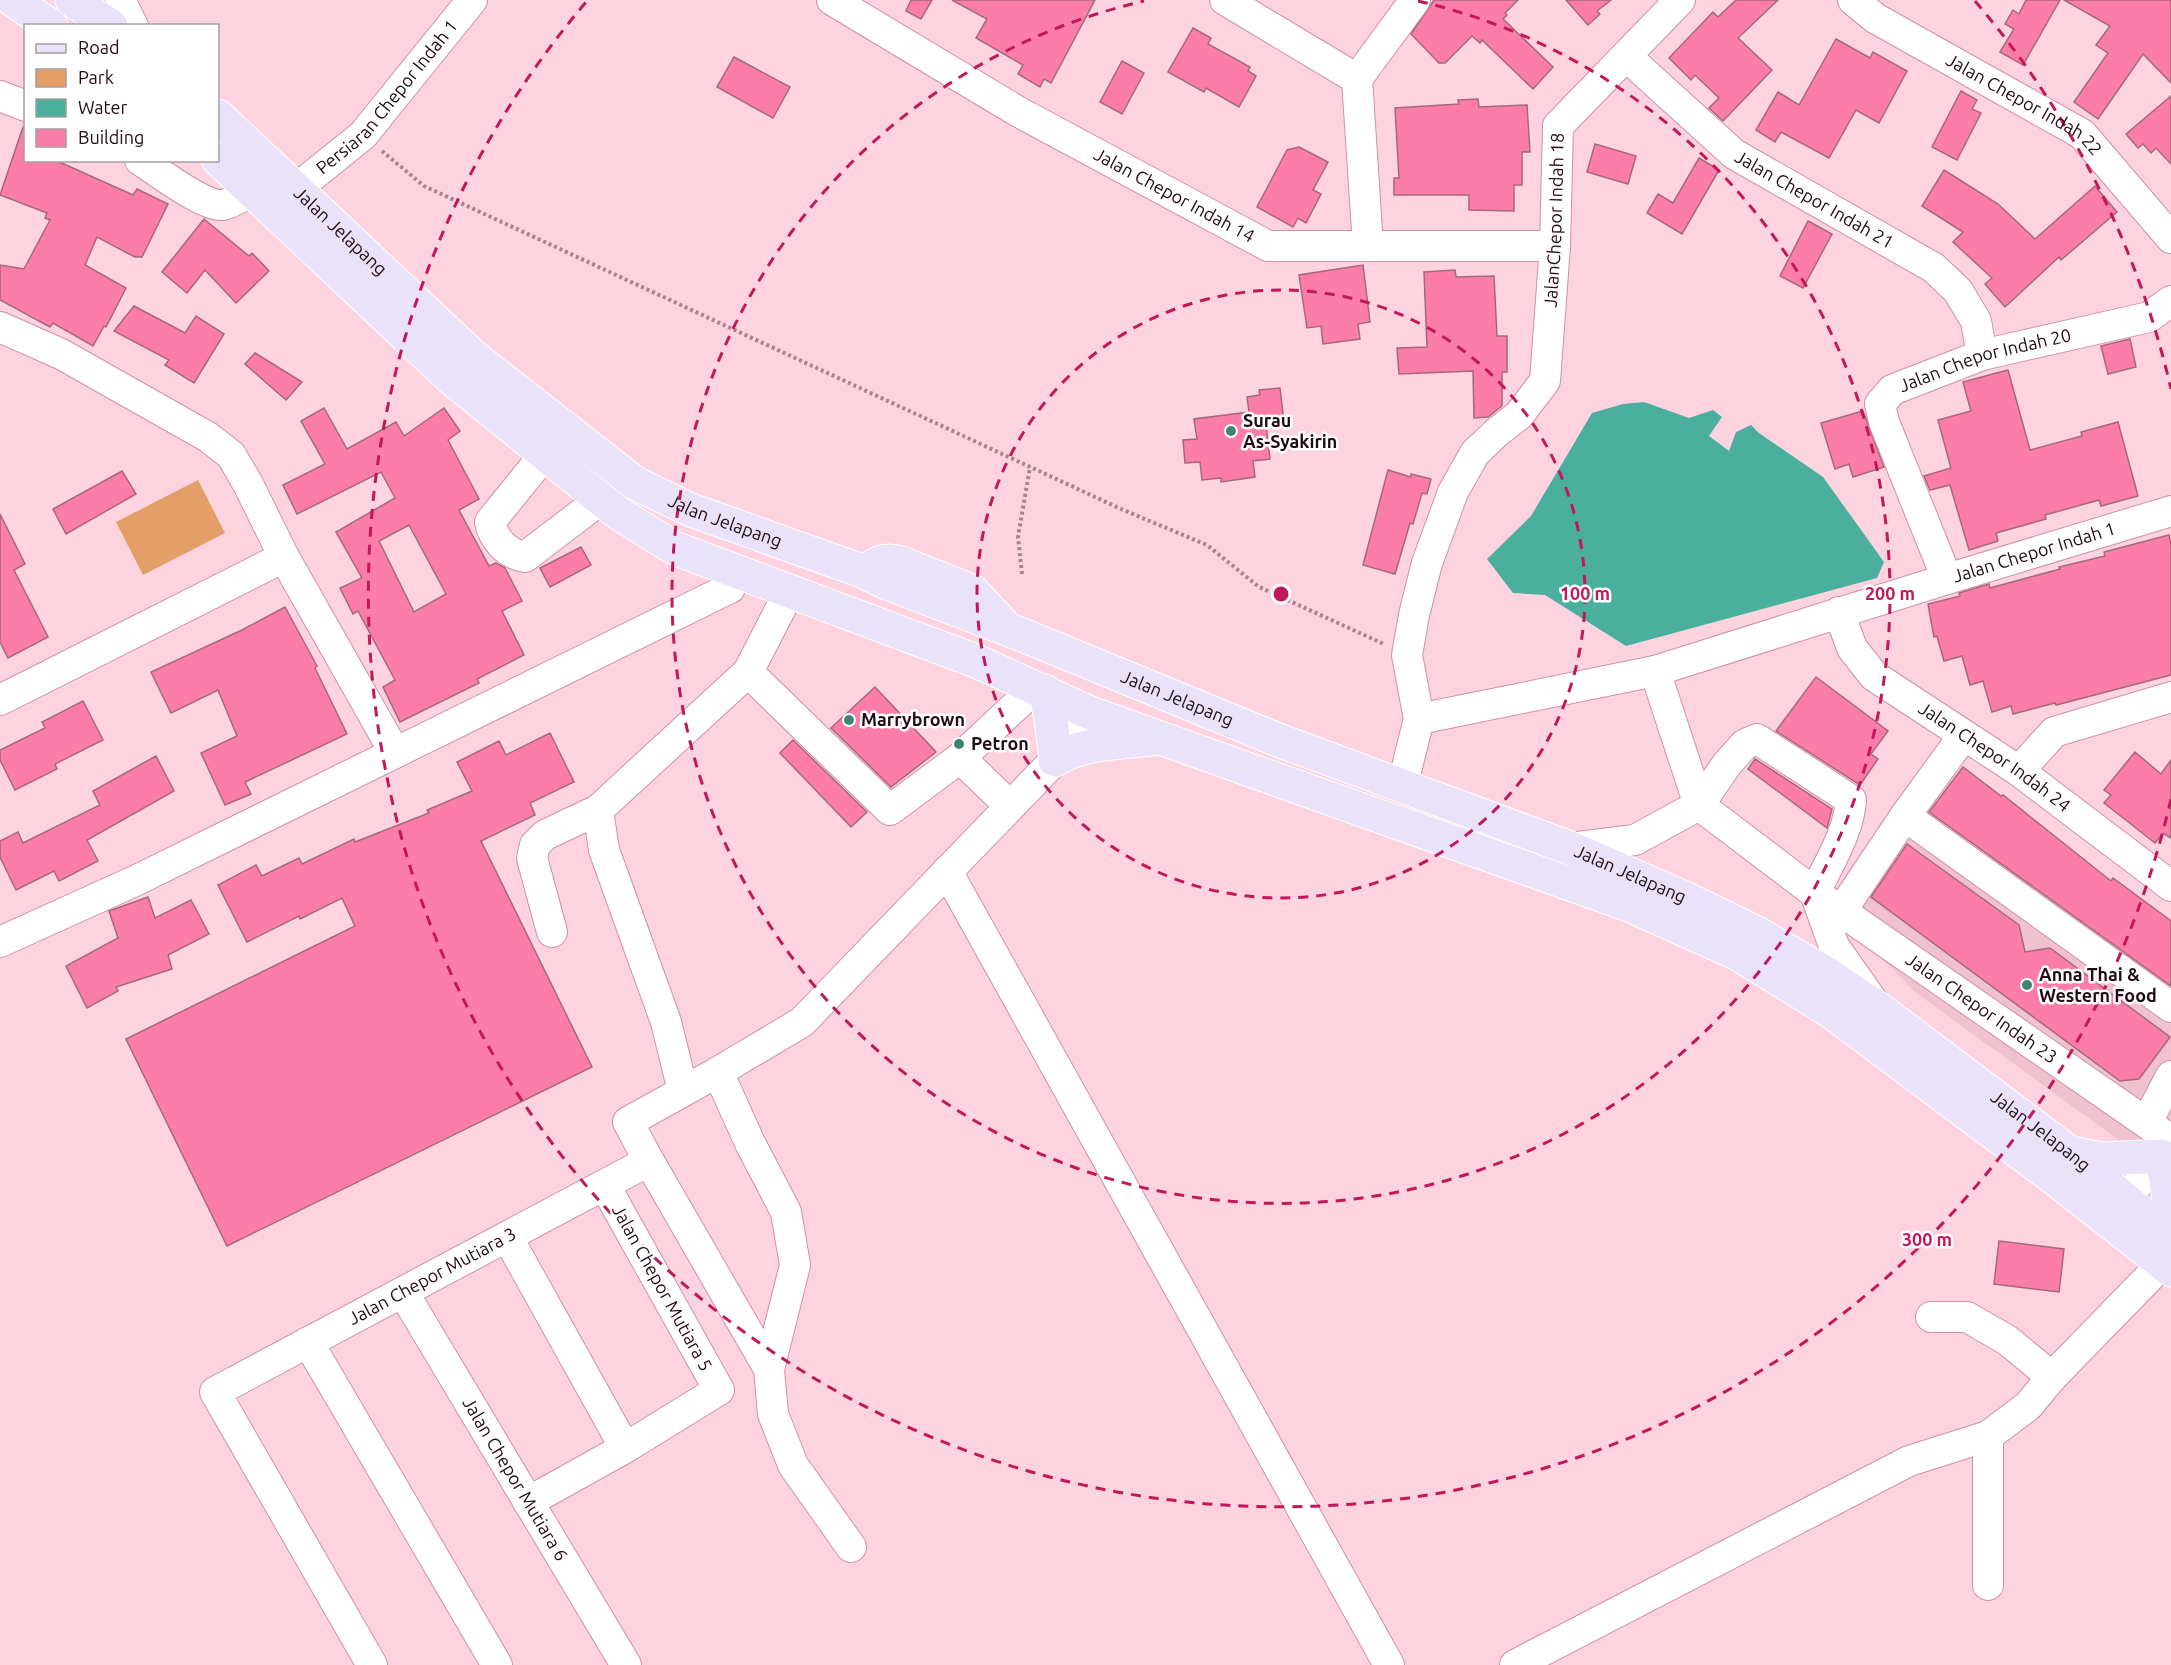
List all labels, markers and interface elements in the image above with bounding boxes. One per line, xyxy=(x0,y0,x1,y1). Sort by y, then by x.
street label: Persiaran Chepor Indah 1 xyxy=(312,15,461,178)
legend xyxy=(24,24,219,162)
text: Road xyxy=(78,37,120,57)
street label: Jalan Chepor Indah 22 xyxy=(1943,49,2107,159)
text: Park xyxy=(78,67,114,87)
text: Water xyxy=(78,97,128,117)
text: Building xyxy=(78,127,144,147)
street label: JalanChepor Indah 18 xyxy=(1539,132,1567,308)
street label: Jalan Chepor Indah 14 xyxy=(1091,143,1258,246)
street label: Jalan Chepor Indah 21 xyxy=(1732,146,1897,252)
street label: Jalan Jelapang xyxy=(291,182,391,279)
street label: Jalan Chepor Indah 20 xyxy=(1896,324,2073,395)
place label: Surau As-Syakirin xyxy=(1243,410,1337,451)
marker: Surau As-Syakirin xyxy=(1224,424,1238,438)
street label: Jalan Jelapang xyxy=(665,490,785,551)
street label: Jalan Chepor Indah 1 xyxy=(1950,517,2118,586)
text: 100 m xyxy=(1560,583,1610,603)
text: 200 m xyxy=(1865,583,1915,603)
centre of rings xyxy=(1271,584,1291,604)
street label: Jalan Jelapang xyxy=(1118,666,1237,730)
street label: Jalan Chepor Indah 24 xyxy=(1915,697,2075,815)
place label: Marrybrown xyxy=(861,709,965,729)
marker: Marrybrown xyxy=(842,713,856,727)
place label: Petron xyxy=(971,733,1029,753)
marker: Petron xyxy=(952,737,966,751)
street label: Jalan Jelapang xyxy=(1572,840,1690,906)
street label: Jalan Chepor Indah 23 xyxy=(1902,948,2061,1067)
place label: Anna Thai & Western Food xyxy=(2039,964,2157,1005)
marker: Anna Thai & Western Food xyxy=(2020,978,2034,992)
street label: Jalan Jelapang xyxy=(1987,1086,2095,1175)
street label: Jalan Chepor Mutiara 5 xyxy=(609,1201,717,1374)
street label: Jalan Chepor Mutiara 3 xyxy=(345,1223,519,1328)
text: 300 m xyxy=(1902,1229,1952,1249)
street label: Jalan Chepor Mutiara 6 xyxy=(459,1393,572,1564)

